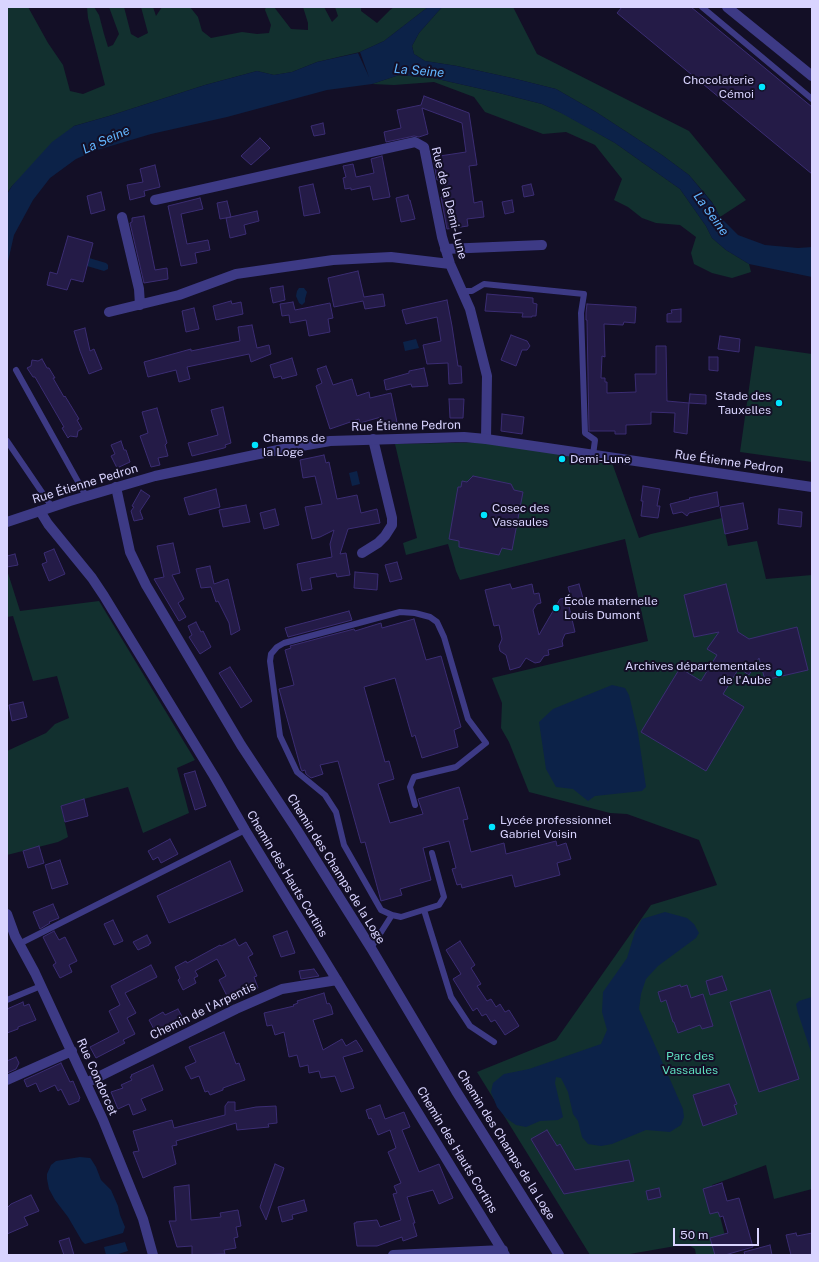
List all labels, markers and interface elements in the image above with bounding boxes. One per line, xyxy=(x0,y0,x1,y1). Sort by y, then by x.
water label: La Seine xyxy=(393,61,445,81)
place label: Chocolaterie Cémoi xyxy=(683,73,754,101)
marker: Chocolaterie Cémoi xyxy=(757,82,767,92)
water label: La Seine xyxy=(80,123,132,157)
street label: Rue de la Demi-Lune xyxy=(428,145,470,261)
water label: La Seine xyxy=(690,189,732,239)
place label: Stade des Tauxelles xyxy=(715,389,771,417)
marker: Stade des Tauxelles xyxy=(774,398,784,408)
street label: Rue Étienne Pedron xyxy=(351,418,461,434)
place label: Champs de la Loge xyxy=(263,431,325,459)
marker: Champs de la Loge xyxy=(250,440,260,450)
street label: Rue Étienne Pedron xyxy=(674,447,784,477)
place label: Demi-Lune xyxy=(570,452,631,466)
marker: Demi-Lune xyxy=(557,454,567,464)
street label: Rue Étienne Pedron xyxy=(30,461,140,507)
place label: Cosec des Vassaules xyxy=(492,501,549,529)
marker: Cosec des Vassaules xyxy=(479,510,489,520)
place label: École maternelle Louis Dumont xyxy=(564,594,658,622)
marker: École maternelle Louis Dumont xyxy=(551,603,561,613)
place label: Archives départementales de l'Aube xyxy=(625,659,771,687)
marker: Archives départementales de l'Aube xyxy=(774,668,784,678)
street label: Chemin des Champs de la Loge xyxy=(284,791,388,947)
street label: Chemin des Hauts Cortins xyxy=(244,808,330,940)
place label: Lycée professionnel Gabriel Voisin xyxy=(500,813,612,841)
marker: Lycée professionnel Gabriel Voisin xyxy=(487,822,497,832)
street label: Chemin de l'Arpentis xyxy=(148,979,258,1043)
street label: Rue Condorcet xyxy=(74,1036,120,1118)
park label: Parc des Vassaules xyxy=(662,1049,718,1077)
street label: Chemin des Champs de la Loge xyxy=(454,1067,558,1223)
street label: Chemin des Hauts Cortins xyxy=(414,1084,500,1216)
scale bar xyxy=(675,1220,761,1246)
text: 50 m xyxy=(680,1228,708,1242)

